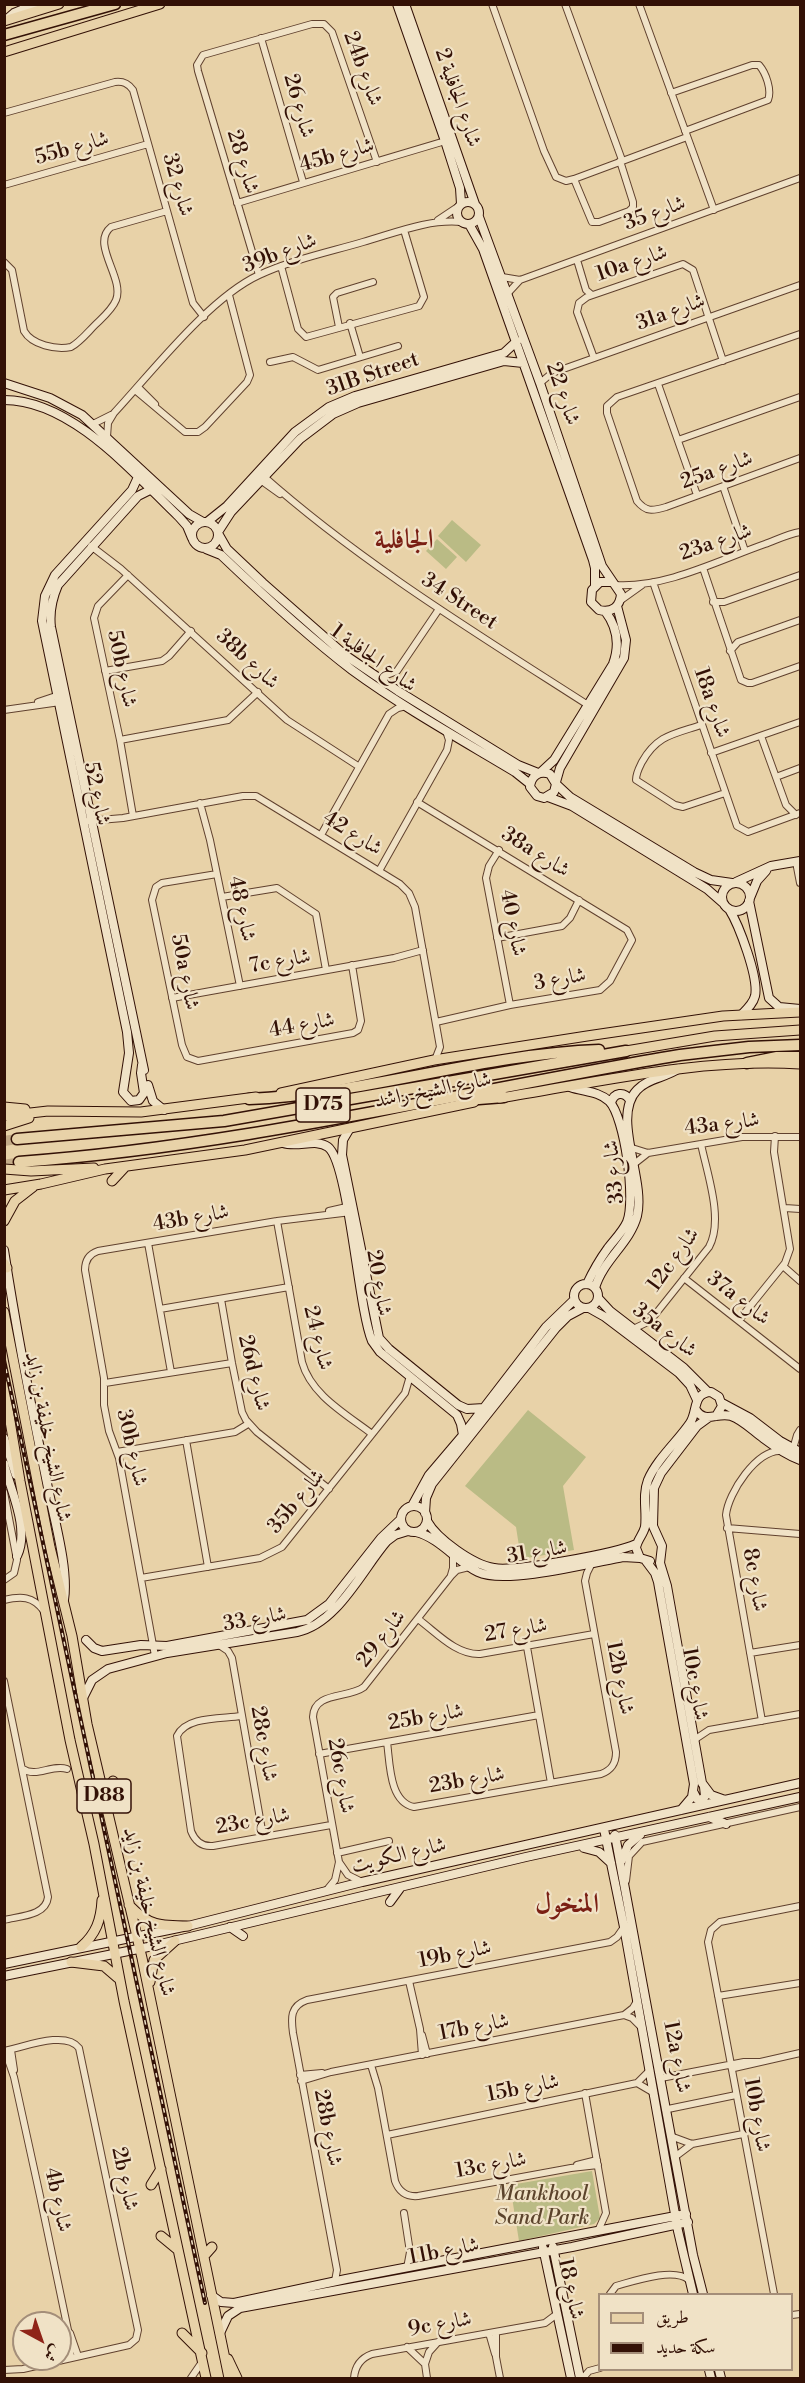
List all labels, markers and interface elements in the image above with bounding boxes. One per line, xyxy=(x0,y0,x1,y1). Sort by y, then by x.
street label: 24b شارع xyxy=(337,28,387,110)
street label: شارع الجافلية 2 xyxy=(428,45,486,151)
street label: شارع 26 xyxy=(277,71,319,141)
street label: 55b شارع xyxy=(32,126,112,172)
street label: شارع 28 xyxy=(220,127,264,197)
street label: 45b شارع xyxy=(297,133,377,179)
street label: شارع 32 xyxy=(156,151,198,219)
street label: شارع 35 xyxy=(621,191,689,237)
street label: 39b شارع xyxy=(240,228,320,280)
street label: 10a شارع xyxy=(593,240,671,288)
street label: 31a شارع xyxy=(633,289,709,337)
street label: 31B Street xyxy=(323,347,423,403)
street label: شارع 22 xyxy=(540,359,584,429)
street label: 25a شارع xyxy=(677,446,757,496)
street label: 23a شارع xyxy=(676,519,756,567)
district label: الجافلية xyxy=(374,526,434,558)
street label: 34 Street xyxy=(416,568,502,636)
street label: شارع الجافلية 1 xyxy=(325,619,421,699)
street label: 38b شارع xyxy=(210,624,284,696)
street label: 50b شارع xyxy=(101,628,141,710)
street label: 18a شارع xyxy=(687,664,735,742)
street label: شارع 52 xyxy=(77,760,115,828)
street label: شارع 42 xyxy=(318,806,386,862)
street label: 38a شارع xyxy=(496,822,574,884)
street label: شارع 48 xyxy=(222,874,260,944)
street label: شارع 40 xyxy=(493,888,531,958)
street label: 50a شارع xyxy=(164,932,204,1012)
street label: 7c شارع xyxy=(247,944,313,980)
street label: شارع 3 xyxy=(532,963,588,997)
street label: شارع 44 xyxy=(267,1008,337,1044)
street label: شارع الشيخ راشد xyxy=(372,1067,494,1115)
road number: D75 xyxy=(296,1088,350,1122)
street label: 43a شارع xyxy=(683,1108,761,1142)
street label: شارع 33 xyxy=(599,1139,631,1205)
street label: 43b شارع xyxy=(151,1200,231,1238)
street label: 12c شارع xyxy=(642,1223,706,1297)
street label: شارع 20 xyxy=(360,1248,396,1318)
street label: 37a شارع xyxy=(701,1267,775,1331)
street label: 35a شارع xyxy=(627,1298,701,1364)
street label: شارع 24 xyxy=(297,1303,337,1373)
street label: 26d شارع xyxy=(231,1332,275,1414)
street label: شارع الشيخ خليفة بن زايد xyxy=(18,1350,76,1524)
street label: 30b شارع xyxy=(110,1407,152,1489)
street label: 35b شارع xyxy=(263,1465,331,1539)
street label: شارع 31 xyxy=(505,1536,569,1570)
street label: 8c شارع xyxy=(736,1546,772,1614)
street label: شارع 33 xyxy=(221,1602,289,1638)
street label: شارع 29 xyxy=(352,1605,412,1673)
street label: شارع 27 xyxy=(483,1614,549,1648)
street label: 12b شارع xyxy=(600,1639,638,1717)
street label: 10c شارع xyxy=(675,1646,713,1722)
street label: 25b شارع xyxy=(386,1699,466,1737)
street label: 28c شارع xyxy=(244,1704,282,1784)
street label: 26c شارع xyxy=(321,1736,359,1816)
street label: 23b شارع xyxy=(427,1762,507,1800)
road number: D88 xyxy=(77,1779,131,1813)
street label: 23c شارع xyxy=(214,1803,292,1841)
street label: شارع الشيخ خليفة بن زايد xyxy=(116,1825,180,1999)
street label: شارع الكويت xyxy=(349,1833,449,1879)
district label: المنخول xyxy=(535,1890,599,1922)
street label: 19b شارع xyxy=(416,1936,494,1974)
street label: 17b شارع xyxy=(437,2009,511,2047)
street label: 12a شارع xyxy=(657,2019,695,2095)
street label: 15b شارع xyxy=(485,2070,561,2108)
street label: 10b شارع xyxy=(737,2076,775,2154)
street label: 28b شارع xyxy=(307,2088,347,2168)
street label: 2b شارع xyxy=(105,2145,143,2213)
street label: 13c شارع xyxy=(453,2147,529,2185)
street label: 4b شارع xyxy=(38,2165,76,2235)
park label: Mankhool Sand Park xyxy=(495,2182,589,2232)
street label: 11b شارع xyxy=(406,2233,482,2271)
street label: شارع 18 xyxy=(551,2256,589,2322)
legend xyxy=(598,2293,793,2371)
text: طريق xyxy=(656,2306,689,2329)
street label: 9c شارع xyxy=(406,2307,474,2343)
north arrow xyxy=(12,2311,72,2371)
text: سكة حديد xyxy=(656,2336,715,2359)
text: ش xyxy=(40,2340,65,2366)

